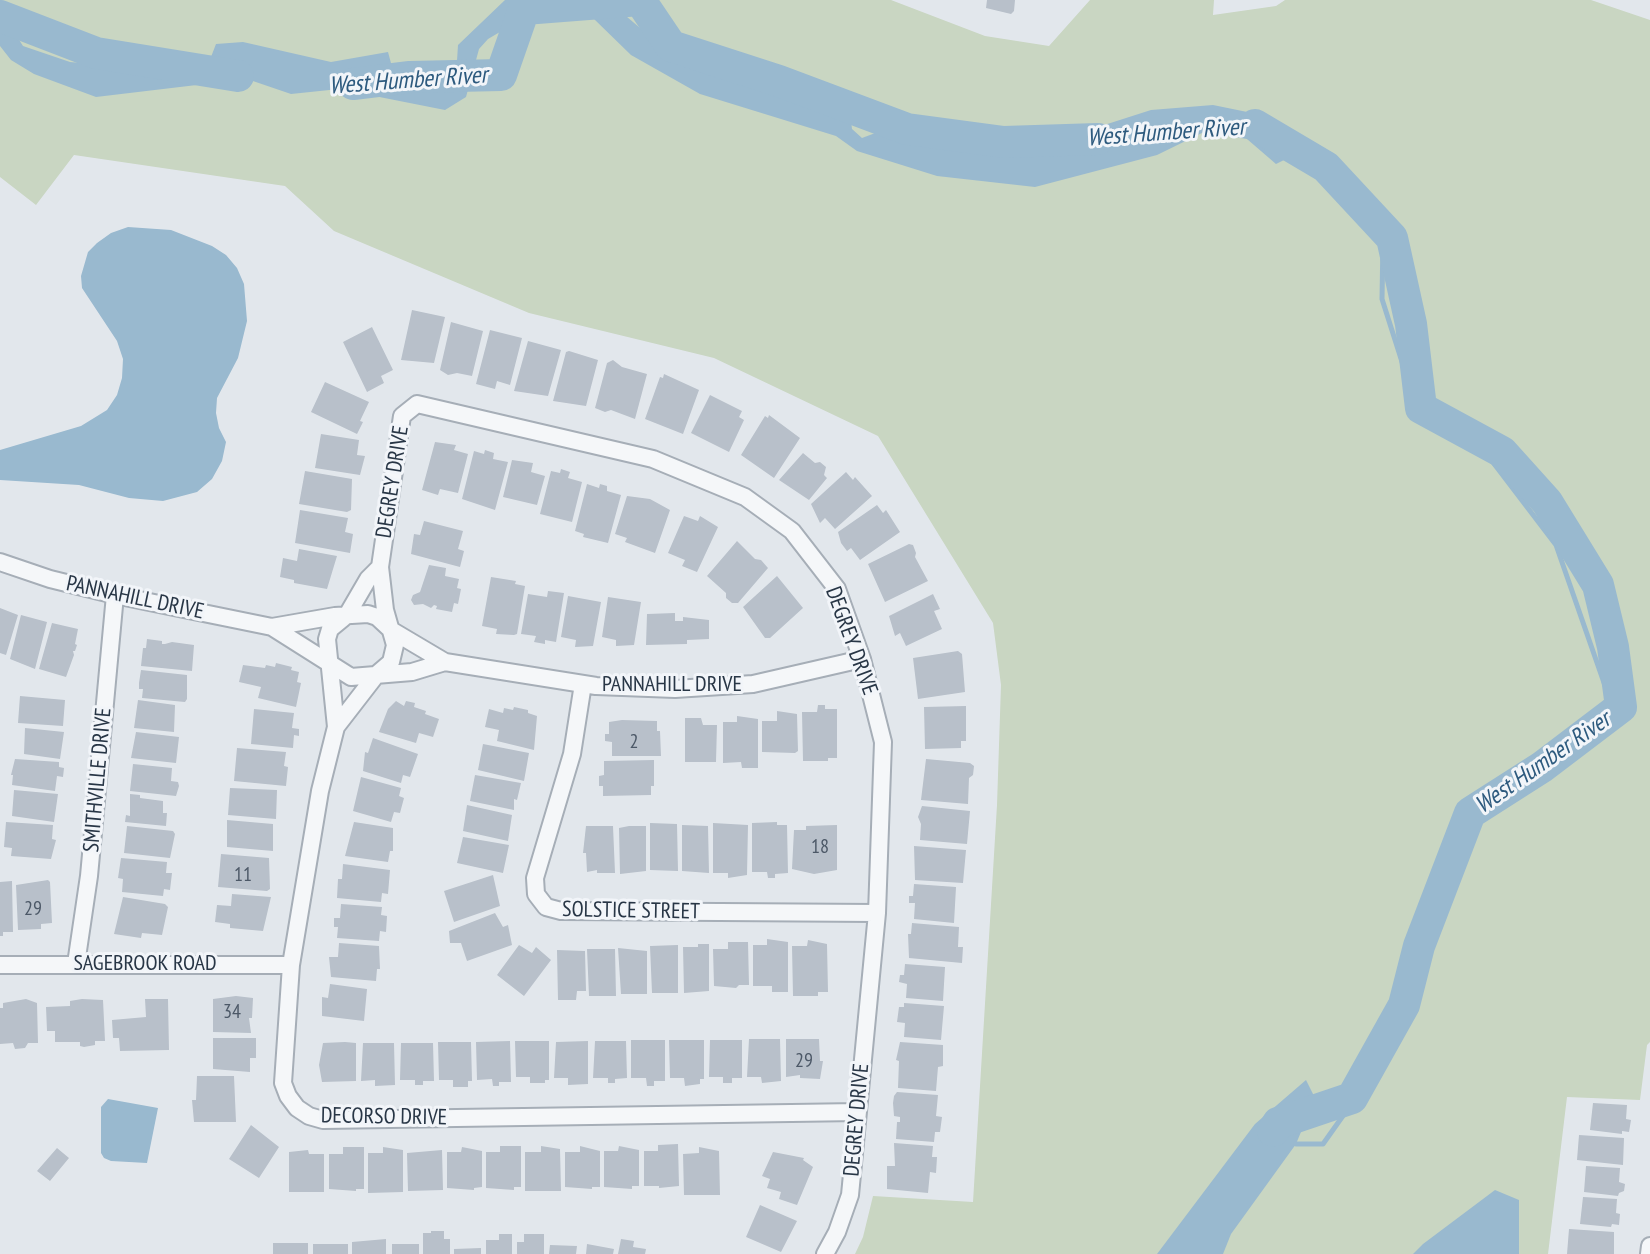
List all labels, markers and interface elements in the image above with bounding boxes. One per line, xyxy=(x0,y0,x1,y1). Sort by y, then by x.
water label: West Humber River xyxy=(328,61,488,101)
water label: West Humber River xyxy=(1086,113,1246,153)
street label: DEGREY DRIVE xyxy=(371,424,415,540)
street label: PANNAHILL DRIVE xyxy=(64,571,206,625)
street label: DEGREY DRIVE xyxy=(819,583,883,699)
street label: PANNAHILL DRIVE xyxy=(602,672,742,698)
water label: West Humber River xyxy=(1470,706,1616,820)
street label: SMITHVILLE DRIVE xyxy=(79,707,117,853)
house number: 2 xyxy=(630,730,638,754)
house number: 18 xyxy=(811,835,829,859)
house number: 11 xyxy=(234,863,252,887)
house number: 29 xyxy=(24,897,42,921)
street label: SOLSTICE STREET xyxy=(562,897,700,925)
street label: SAGEBROOK ROAD xyxy=(73,951,217,977)
house number: 34 xyxy=(223,1000,241,1024)
house number: 29 xyxy=(795,1049,813,1073)
street label: DEGREY DRIVE xyxy=(839,1062,875,1178)
street label: DECORSO DRIVE xyxy=(321,1103,447,1131)

